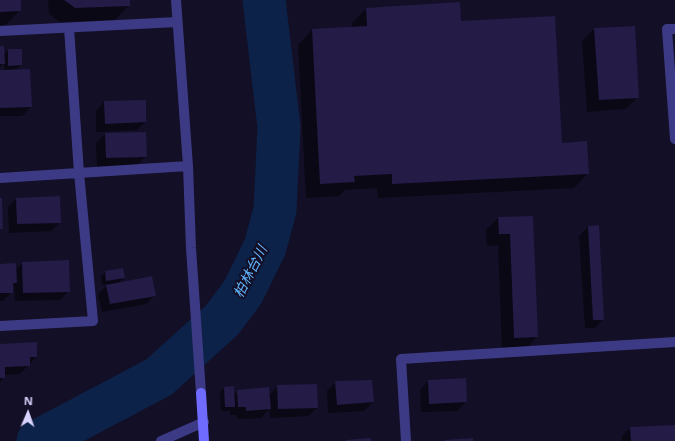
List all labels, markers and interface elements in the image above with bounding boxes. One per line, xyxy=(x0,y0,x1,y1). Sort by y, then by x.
water label: 柏林台川 xyxy=(231,243,271,301)
north arrow xyxy=(8,393,48,433)
text: N xyxy=(24,393,33,408)

